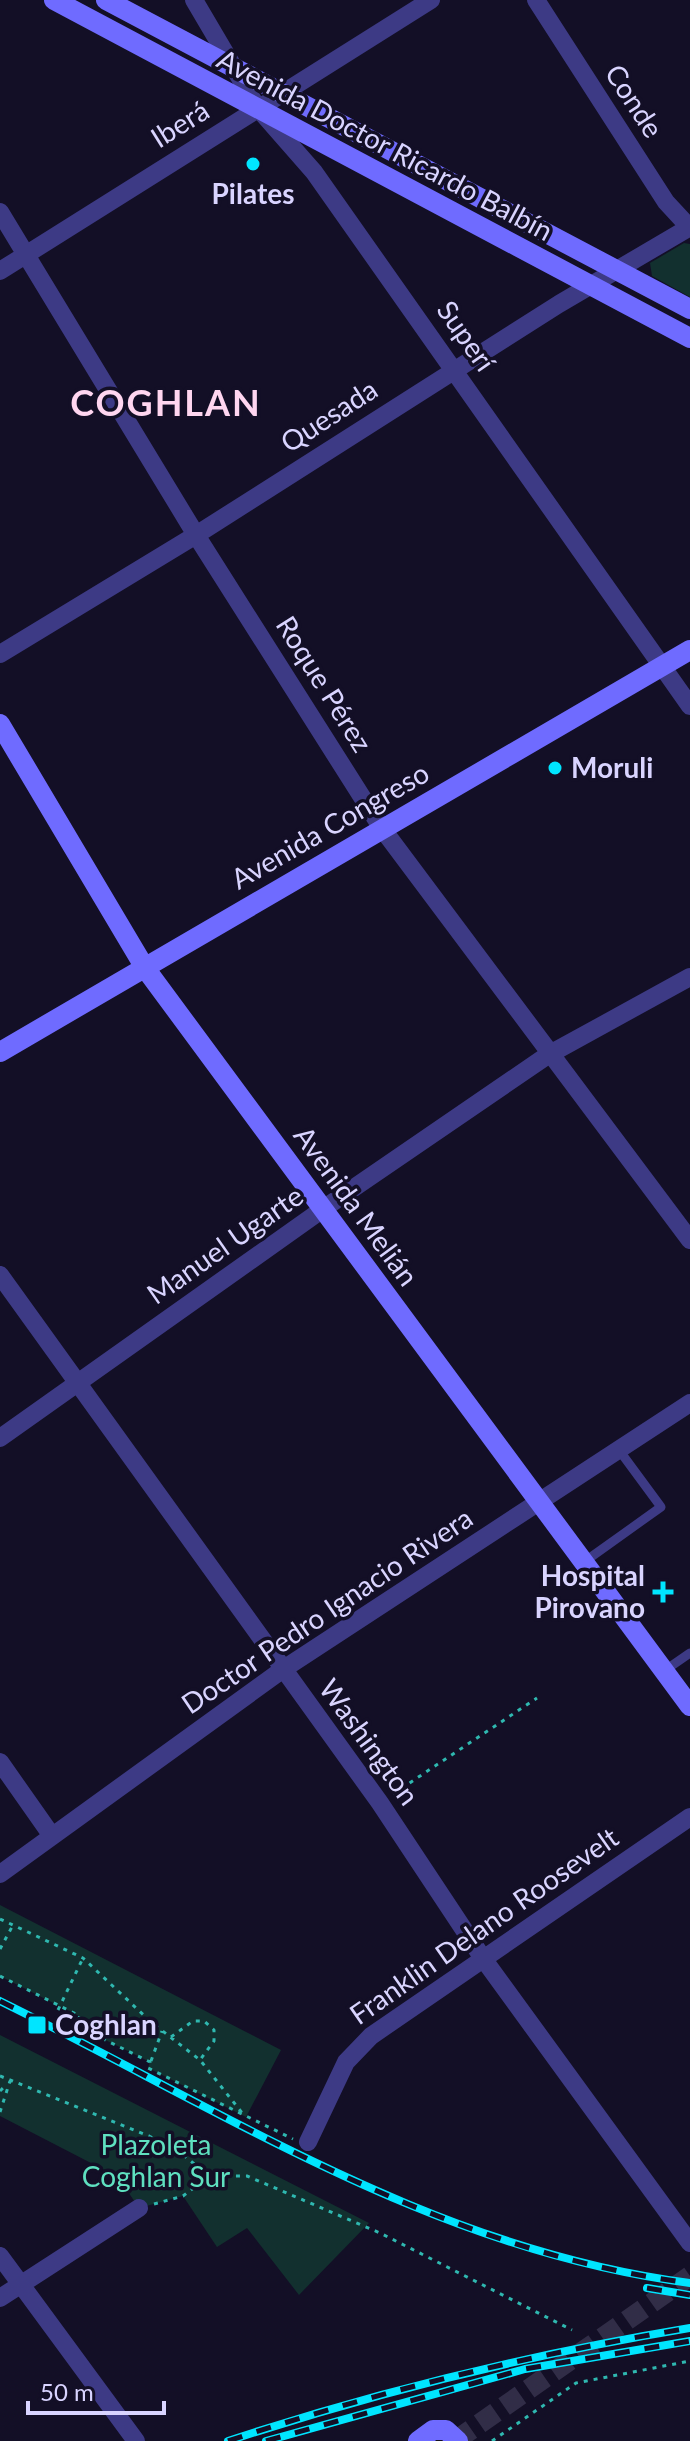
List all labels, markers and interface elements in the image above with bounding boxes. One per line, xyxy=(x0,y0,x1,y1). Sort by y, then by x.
street label: Avenida Doctor Ricardo Balbín xyxy=(212,41,559,247)
street label: Conde xyxy=(599,57,671,143)
street label: Iberá xyxy=(144,92,215,154)
marker: Pilates xyxy=(244,155,262,173)
place label: Pilates xyxy=(212,176,294,210)
street label: Superí xyxy=(431,294,504,378)
street label: Quesada xyxy=(274,371,383,459)
district label: COGHLAN xyxy=(70,380,262,424)
street label: Roque Pérez xyxy=(270,609,380,758)
place label: Moruli xyxy=(571,750,653,784)
street label: Avenida Congreso xyxy=(225,755,434,896)
marker: Moruli xyxy=(546,759,564,777)
street label: Avenida Melián xyxy=(288,1119,426,1292)
street label: Manuel Ugarte xyxy=(140,1178,309,1310)
street label: Doctor Pedro Ignacio Rivera xyxy=(175,1500,478,1720)
place label: Hospital Pirovano xyxy=(534,1558,645,1624)
marker: Hospital Pirovano xyxy=(652,1581,674,1603)
street label: Washington xyxy=(313,1672,427,1811)
street label: Franklin Delano Roosevelt xyxy=(343,1819,624,2031)
place label: Coghlan xyxy=(55,2007,157,2041)
marker: Coghlan xyxy=(26,2014,48,2036)
park label: Plazoleta Coghlan Sur xyxy=(82,2127,230,2193)
scale bar xyxy=(28,2365,164,2415)
text: 50 m xyxy=(40,2377,94,2406)

